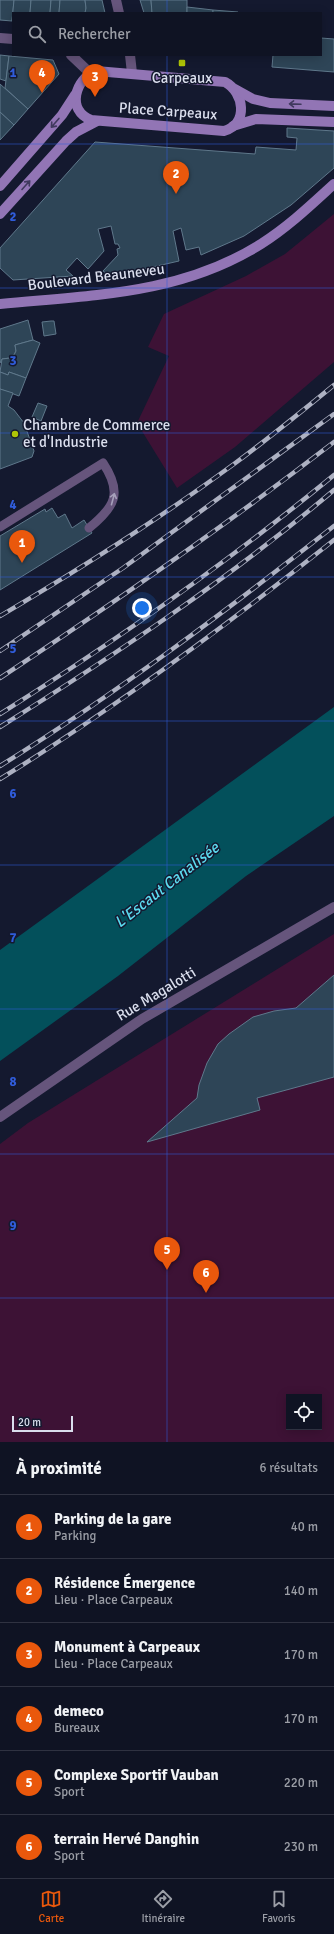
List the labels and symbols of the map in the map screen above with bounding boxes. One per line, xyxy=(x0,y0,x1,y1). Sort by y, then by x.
marker: Carpeaux xyxy=(177,58,187,68)
pin: 4 xyxy=(29,60,55,93)
pin: 3 xyxy=(82,64,108,97)
text: 1 xyxy=(9,65,17,81)
place label: Carpeaux xyxy=(152,69,212,87)
street label: Place Carpeaux xyxy=(118,99,218,123)
one-way arrow xyxy=(289,101,302,108)
one-way arrow xyxy=(50,118,59,128)
pin: 2 xyxy=(163,161,189,194)
one-way arrow xyxy=(21,180,31,190)
text: 2 xyxy=(9,209,17,225)
street label: Boulevard Beauneveu xyxy=(26,260,166,294)
text: 3 xyxy=(9,353,17,369)
place label: Chambre de Commerce et d'Industrie xyxy=(23,416,170,451)
marker: Chambre de Commerce et d'Industrie xyxy=(10,429,20,439)
one-way arrow xyxy=(110,493,117,506)
text: 4 xyxy=(9,497,17,513)
pin: 1 xyxy=(9,530,35,563)
your location xyxy=(132,598,152,618)
text: 5 xyxy=(9,641,17,657)
text: 6 xyxy=(9,786,17,802)
water label: L'Escaut Canalisée xyxy=(111,837,224,932)
text: 7 xyxy=(9,930,17,946)
street label: Rue Magalotti xyxy=(113,963,199,1025)
text: 8 xyxy=(9,1074,17,1090)
text: 9 xyxy=(9,1218,17,1234)
pin: 5 xyxy=(154,1237,180,1270)
pin: 6 xyxy=(193,1260,219,1293)
scale bar xyxy=(12,1414,73,1433)

